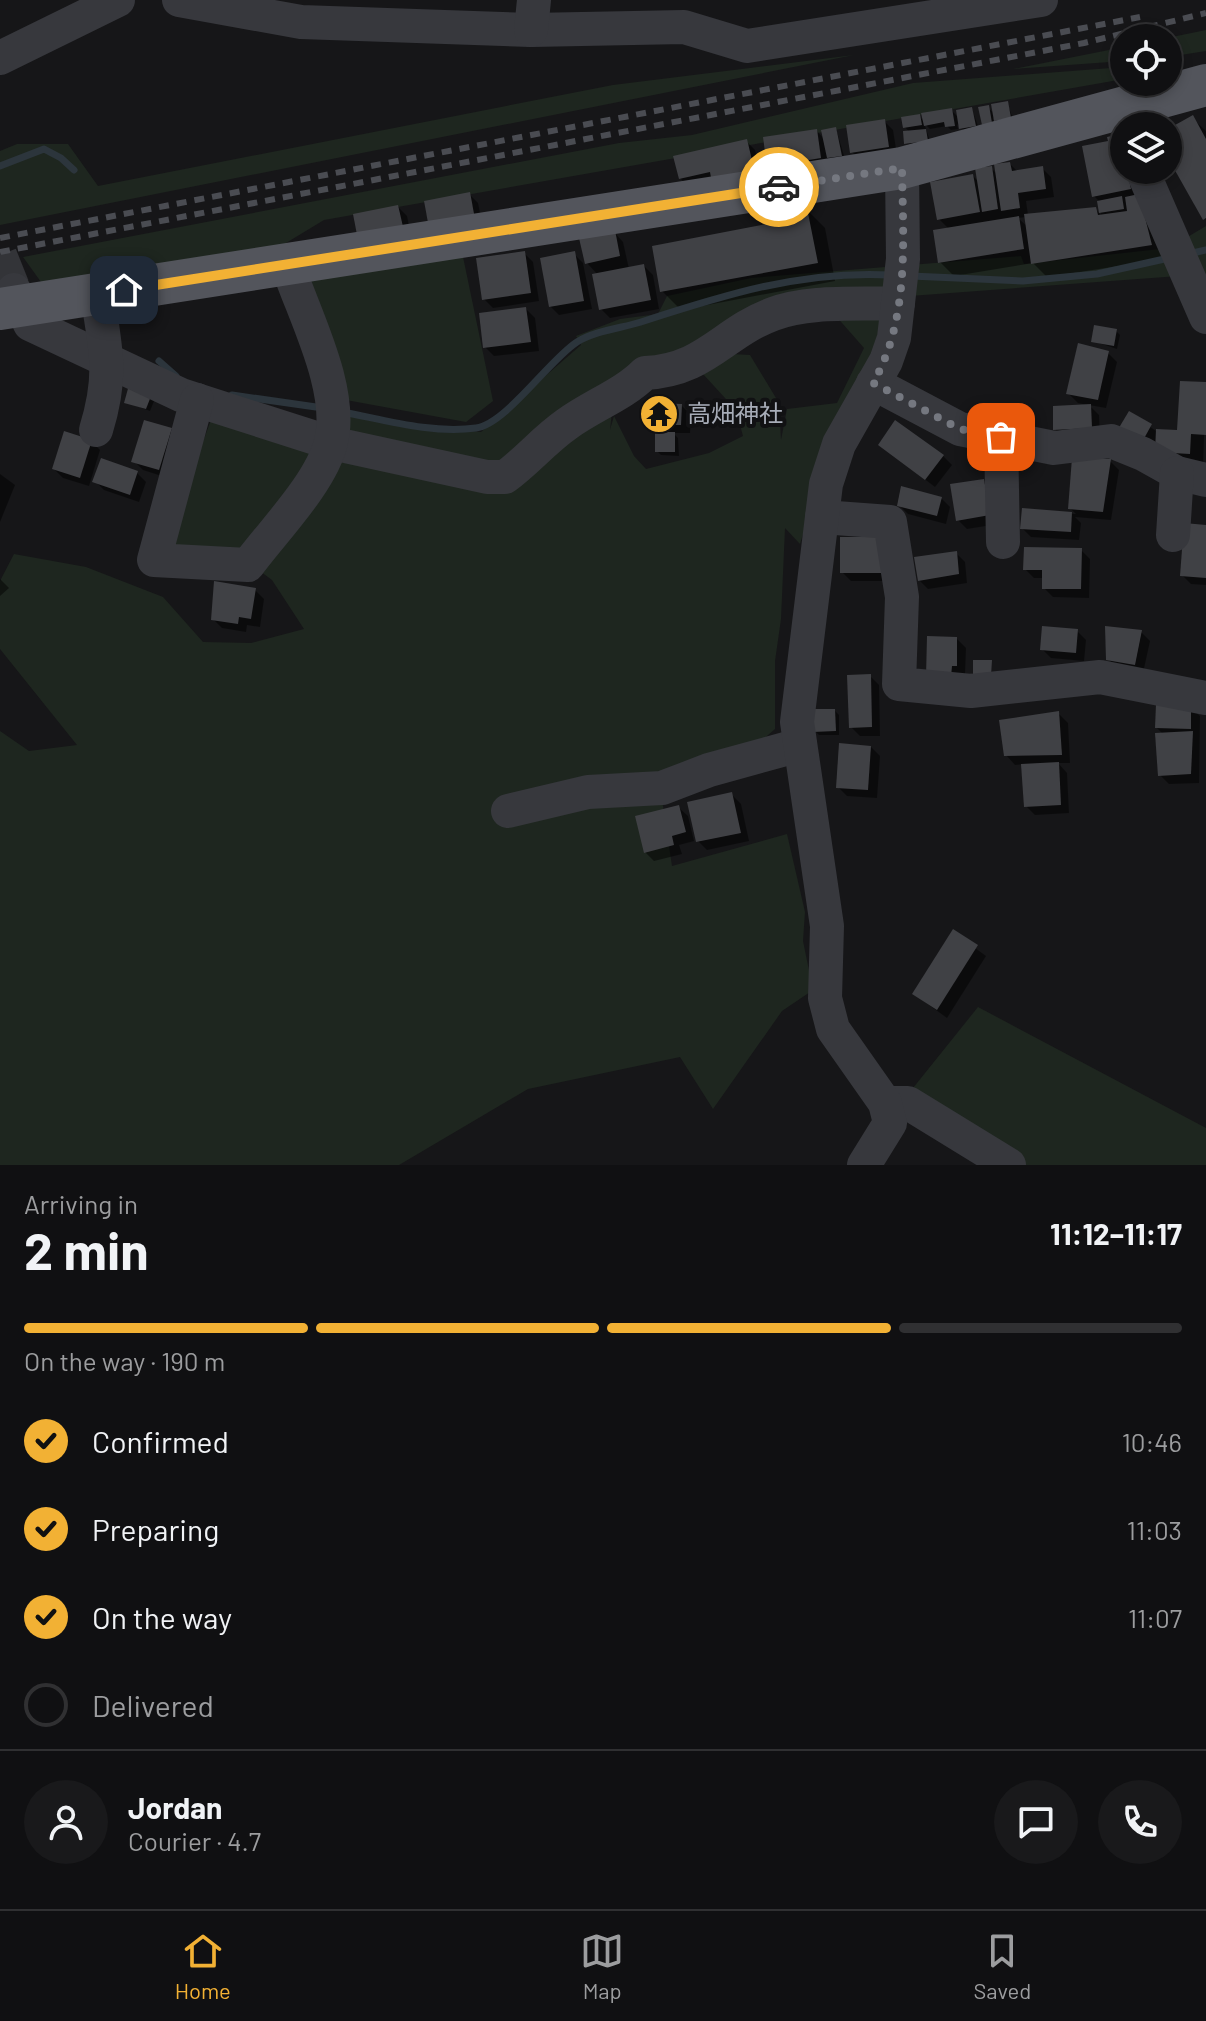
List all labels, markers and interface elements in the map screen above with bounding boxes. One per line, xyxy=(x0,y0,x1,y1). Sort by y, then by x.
map controls xyxy=(1110,24,1182,184)
button: locate xyxy=(1110,24,1182,96)
button: layers xyxy=(1110,112,1182,184)
courier xyxy=(739,147,819,227)
icon: car xyxy=(757,165,801,209)
pin xyxy=(90,256,158,324)
icon: home xyxy=(102,268,146,312)
temple icon: 高畑神社 xyxy=(638,393,680,435)
place label: 高畑神社 xyxy=(687,398,783,427)
pin xyxy=(967,403,1035,471)
icon: bag xyxy=(979,415,1023,459)
text: Arriving in xyxy=(24,1188,138,1219)
text: 11:12–11:17 xyxy=(1050,1215,1182,1251)
text: 2 min xyxy=(24,1218,149,1280)
text: On the way · 190 m xyxy=(24,1345,225,1376)
icon: check xyxy=(24,1419,68,1463)
text: Confirmed xyxy=(92,1423,229,1459)
text: 10:46 xyxy=(1122,1426,1182,1457)
icon: check xyxy=(24,1507,68,1551)
text: Preparing xyxy=(92,1511,219,1547)
text: 11:03 xyxy=(1127,1514,1182,1545)
icon: check xyxy=(24,1595,68,1639)
text: On the way xyxy=(92,1599,232,1635)
text: 11:07 xyxy=(1128,1602,1182,1633)
text: Delivered xyxy=(92,1687,214,1723)
button: person xyxy=(24,1780,108,1864)
button: chat xyxy=(994,1780,1078,1864)
button: phone xyxy=(1098,1780,1182,1864)
text: Jordan xyxy=(128,1789,223,1825)
text: Courier · 4.7 xyxy=(128,1825,261,1856)
tab: Home xyxy=(175,1929,231,2003)
tab: Map xyxy=(580,1929,624,2003)
tab: Saved xyxy=(974,1929,1031,2003)

